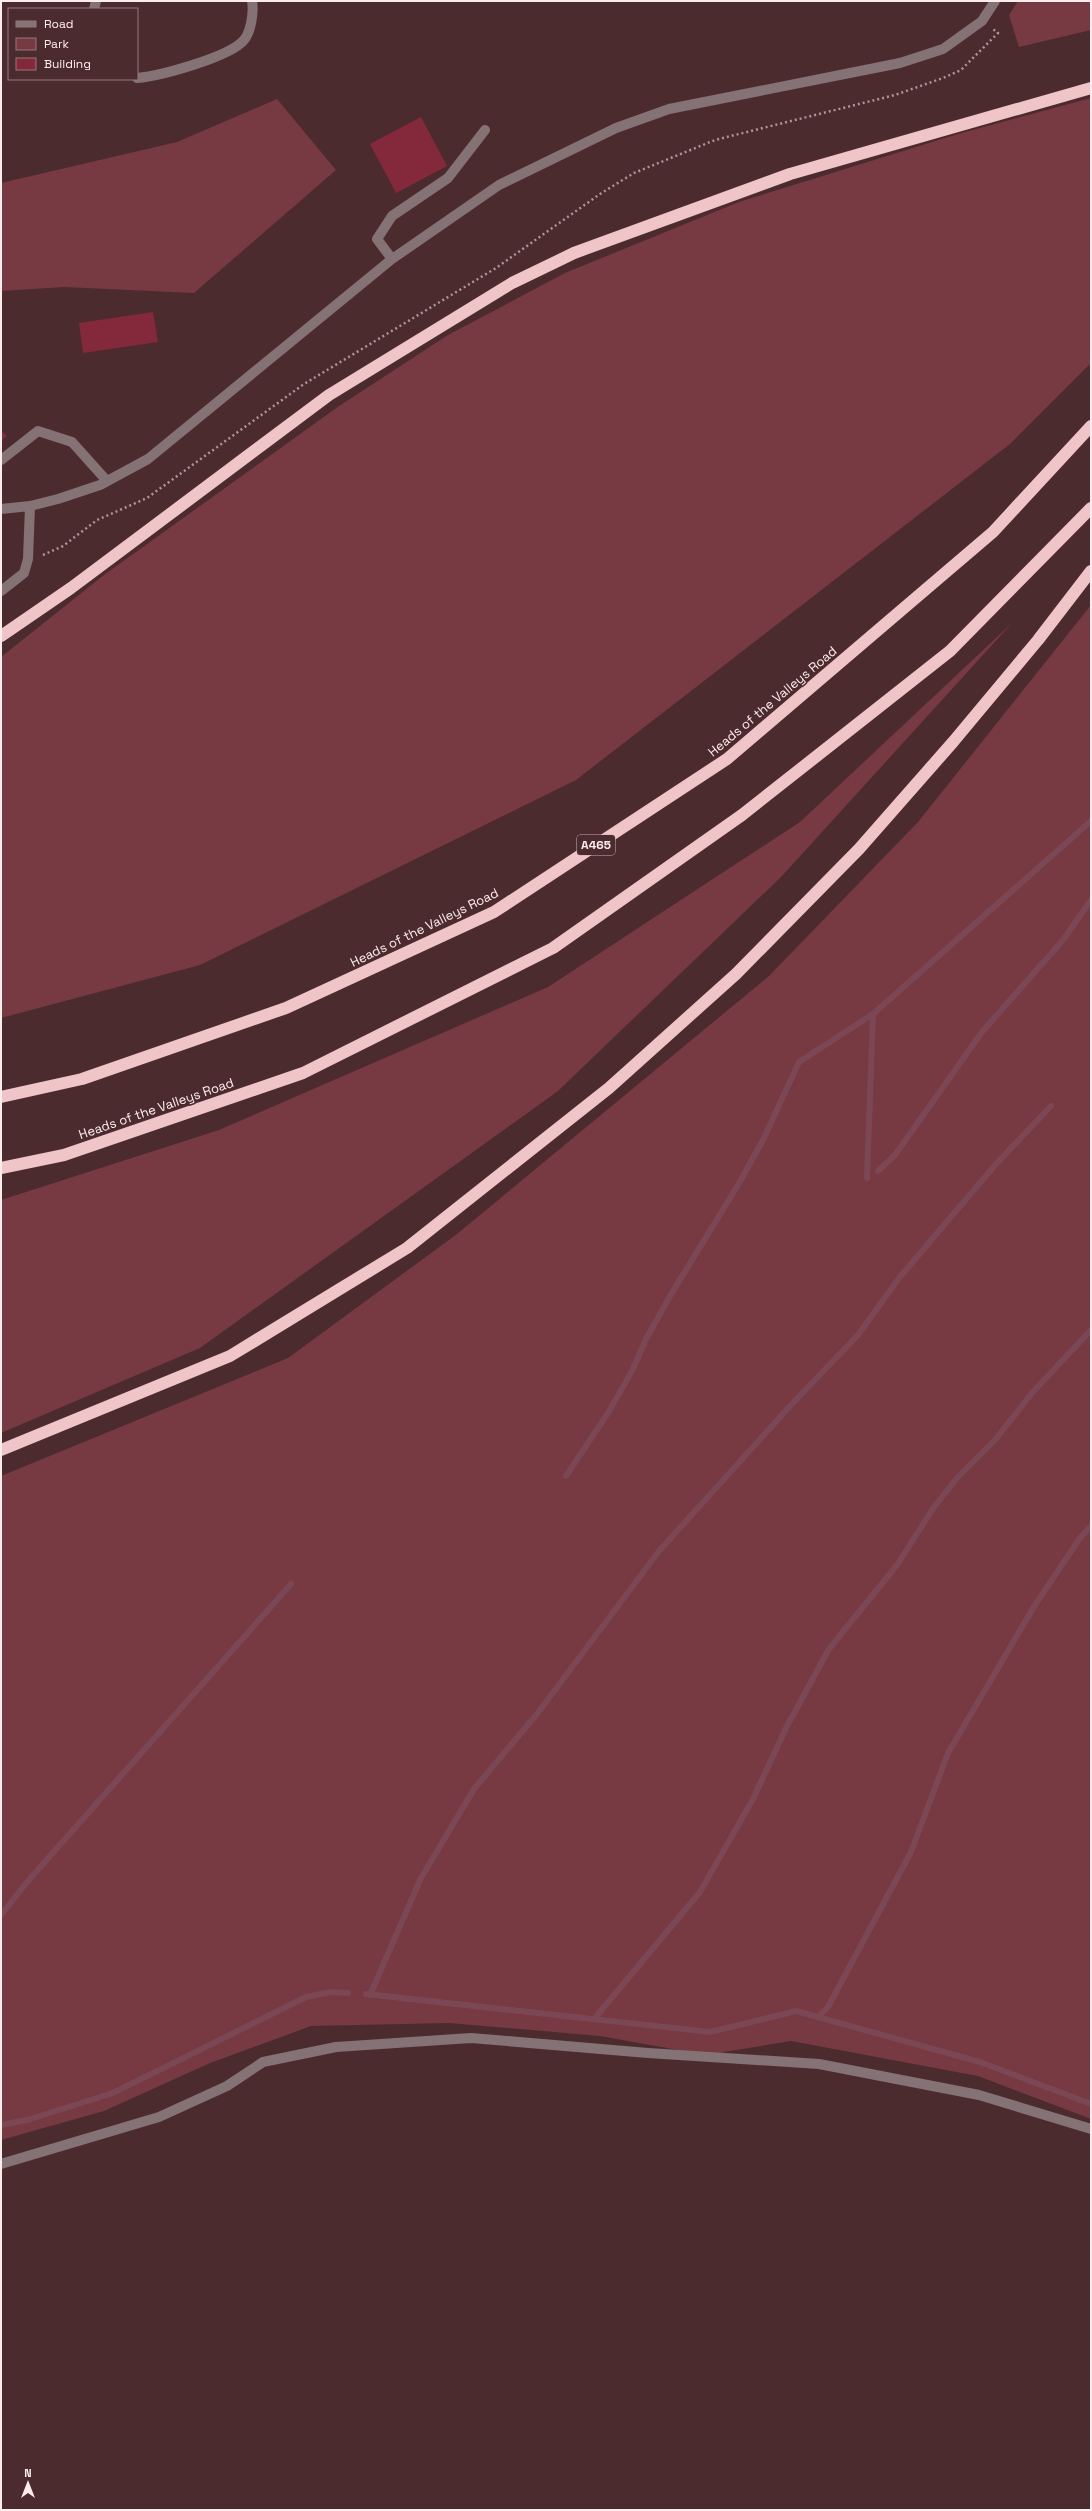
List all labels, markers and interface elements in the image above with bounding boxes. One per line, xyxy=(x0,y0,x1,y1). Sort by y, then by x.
legend xyxy=(8,8,138,80)
text: Road xyxy=(44,16,73,32)
text: Park xyxy=(44,36,69,52)
text: Building xyxy=(44,56,91,72)
street label: Heads of the Valleys Road xyxy=(704,642,840,760)
road number: A465 xyxy=(577,835,615,855)
street label: Heads of the Valleys Road xyxy=(347,884,501,971)
street label: Heads of the Valleys Road xyxy=(76,1074,236,1143)
north arrow xyxy=(8,2463,48,2503)
text: N xyxy=(24,2466,32,2480)

